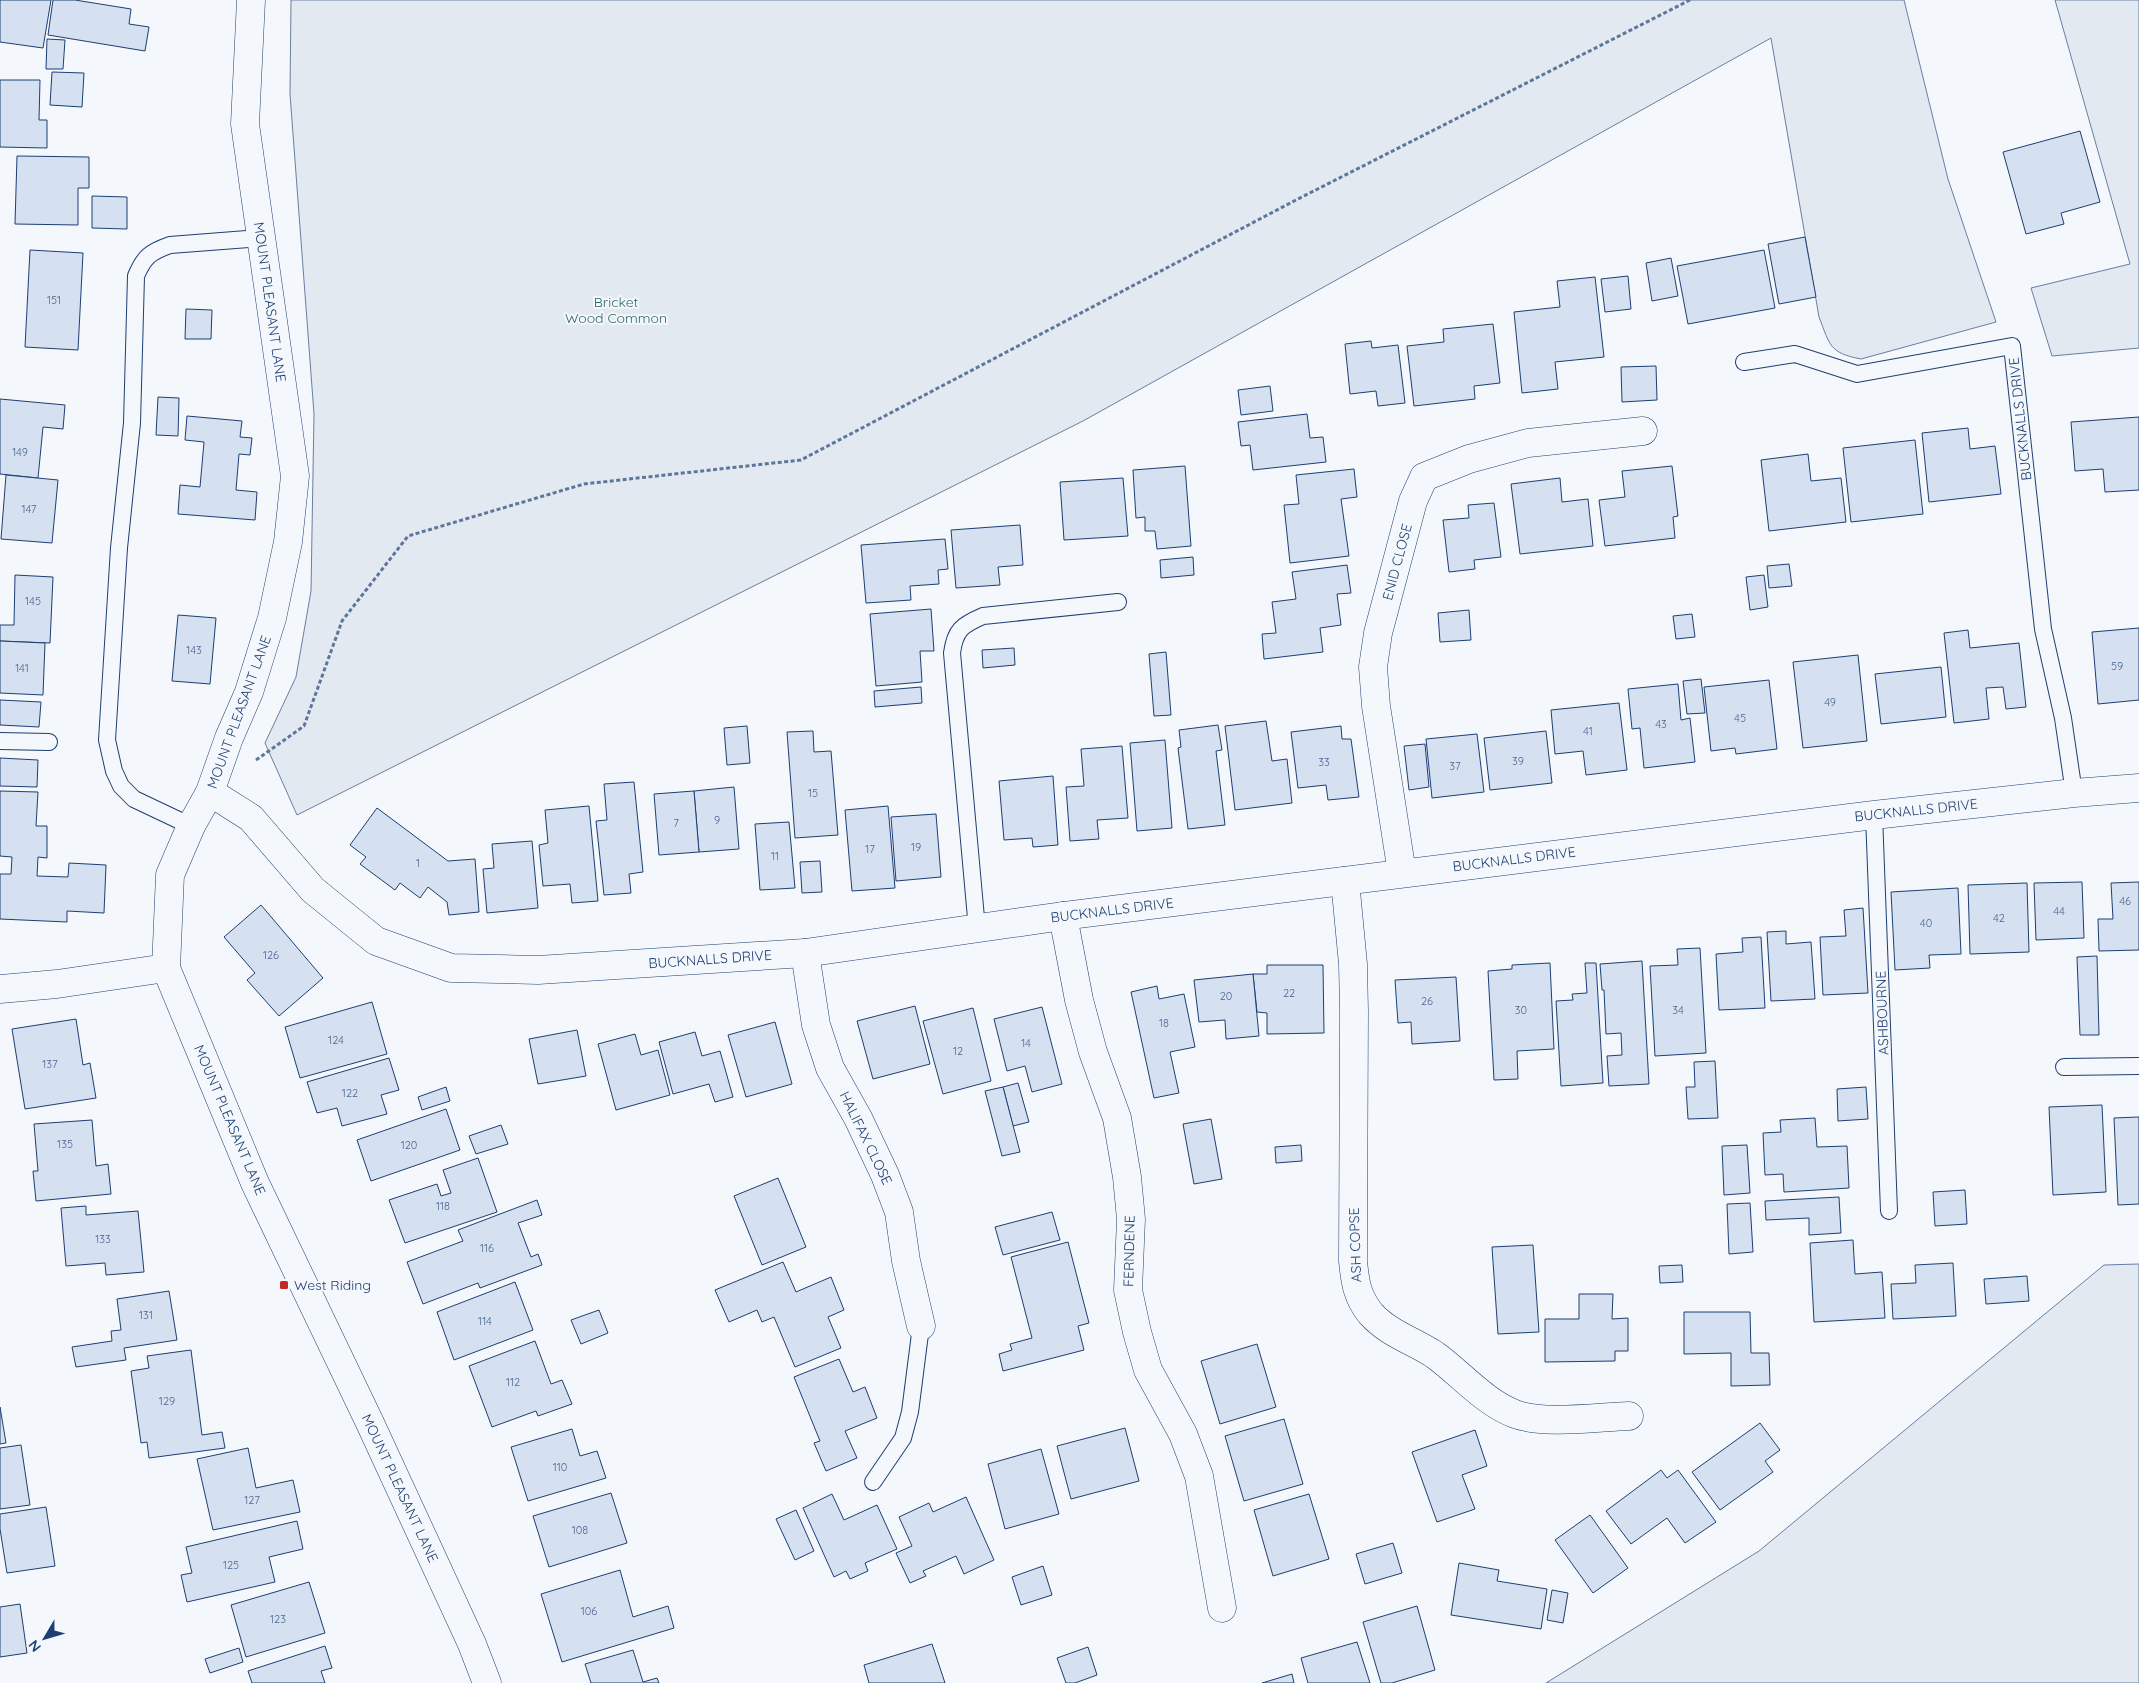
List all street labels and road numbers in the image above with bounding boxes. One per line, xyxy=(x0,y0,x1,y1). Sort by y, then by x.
street label: MOUNT PLEASANT LANE xyxy=(250,221,290,383)
street label: BUCKNALLS DRIVE xyxy=(2005,356,2035,481)
street label: ENID CLOSE xyxy=(1378,522,1416,602)
street label: MOUNT PLEASANT LANE xyxy=(203,633,275,791)
street label: BUCKNALLS DRIVE xyxy=(1854,795,1979,825)
street label: BUCKNALLS DRIVE xyxy=(1451,843,1577,875)
street label: BUCKNALLS DRIVE xyxy=(1049,894,1175,926)
street label: BUCKNALLS DRIVE xyxy=(648,946,772,972)
street label: ASHBOURNE xyxy=(1872,970,1892,1055)
street label: MOUNT PLEASANT LANE xyxy=(190,1042,270,1198)
street label: HALIFAX CLOSE xyxy=(836,1088,896,1188)
street label: ASH COPSE xyxy=(1345,1207,1365,1283)
street label: FERNDENE xyxy=(1119,1215,1139,1287)
street label: MOUNT PLEASANT LANE xyxy=(358,1411,442,1565)

